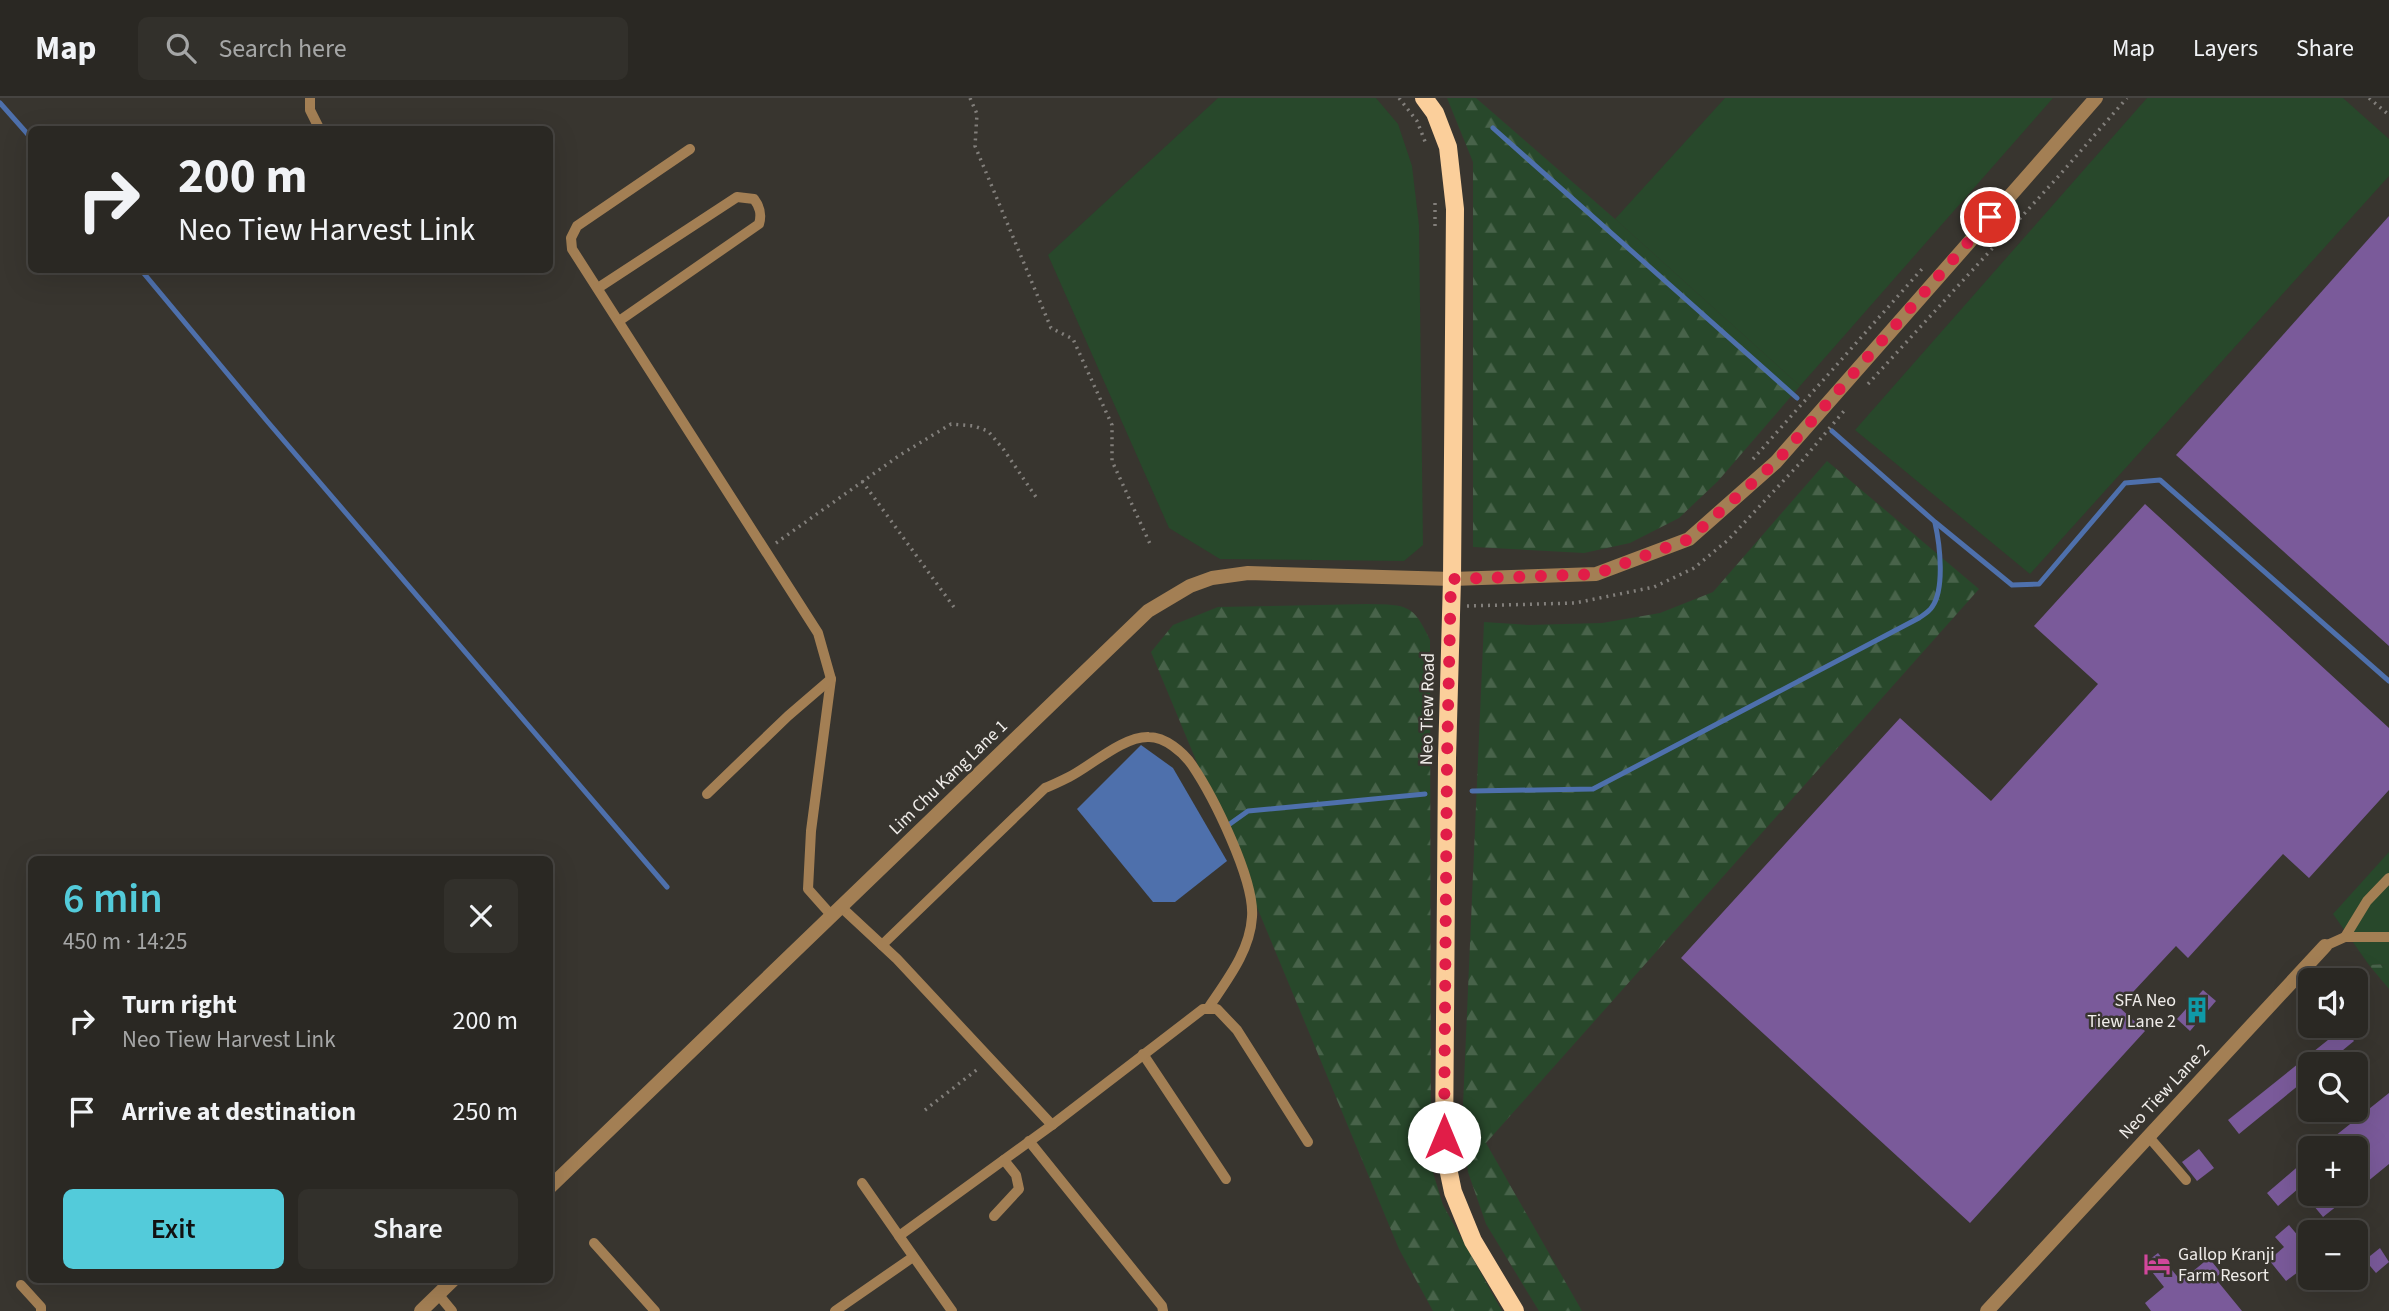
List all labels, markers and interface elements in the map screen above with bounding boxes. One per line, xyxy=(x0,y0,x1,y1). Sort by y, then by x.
search box xyxy=(138,17,628,80)
text: Map xyxy=(35,25,96,72)
icon: search xyxy=(162,29,200,67)
text: Search here xyxy=(218,30,347,67)
text: Map xyxy=(2112,31,2155,66)
text: Layers xyxy=(2193,31,2258,66)
text: Share xyxy=(2296,31,2354,66)
text: 200 m xyxy=(178,142,307,212)
icon: right xyxy=(63,154,154,245)
pin xyxy=(1960,187,2020,247)
icon: arrive xyxy=(1971,198,2009,236)
text: Neo Tiew Harvest Link xyxy=(178,207,475,253)
street label: Neo Tiew Road xyxy=(1414,653,1441,765)
street label: Lim Chu Kang Lane 1 xyxy=(883,714,1013,841)
text: 6 min xyxy=(63,869,163,929)
button: close xyxy=(444,879,518,953)
text: 450 m · 14:25 xyxy=(63,925,187,958)
map controls xyxy=(2298,968,2368,1290)
button: sound xyxy=(2298,968,2368,1038)
text: Turn right xyxy=(122,986,237,1023)
place label: SFA Neo Tiew Lane 2 xyxy=(2087,988,2176,1034)
building icon: SFA Neo Tiew Lane 2 xyxy=(2182,995,2212,1025)
icon: right xyxy=(63,1002,101,1040)
text: 200 m xyxy=(452,1002,518,1039)
text: Neo Tiew Harvest Link xyxy=(122,1023,336,1056)
street label: Neo Tiew Lane 2 xyxy=(2113,1038,2215,1145)
button: search xyxy=(2298,1052,2368,1122)
icon: arrive xyxy=(63,1093,101,1131)
text: Arrive at destination xyxy=(122,1093,356,1130)
text: 250 m xyxy=(452,1093,518,1130)
position arrow xyxy=(1407,1100,1481,1174)
button: + xyxy=(2298,1136,2368,1206)
button: Exit xyxy=(63,1189,284,1269)
button: Share xyxy=(298,1189,518,1269)
button: − xyxy=(2298,1220,2368,1290)
place label: Gallop Kranji Farm Resort xyxy=(2178,1242,2275,1288)
hotel icon: Gallop Kranji Farm Resort xyxy=(2142,1249,2172,1279)

